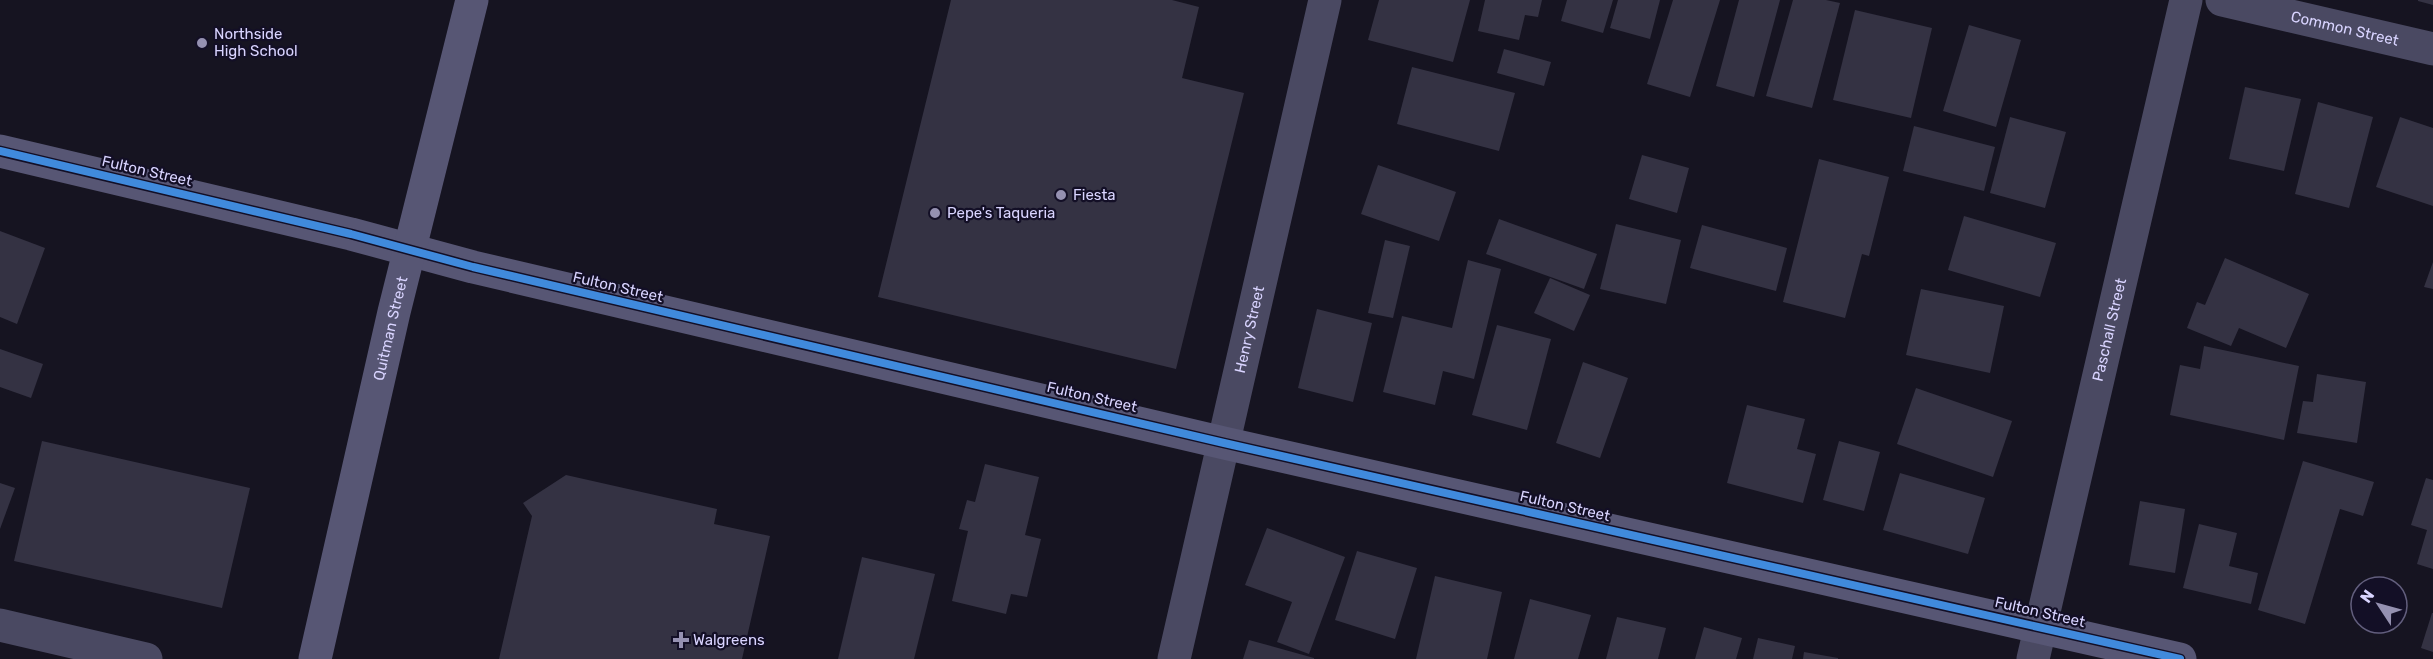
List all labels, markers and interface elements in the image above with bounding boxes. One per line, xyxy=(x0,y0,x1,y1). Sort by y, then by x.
street label: Common Street xyxy=(2289,7,2401,50)
place label: Northside High School xyxy=(214,25,298,60)
marker: Northside High School xyxy=(195,36,209,50)
street label: Fulton Street xyxy=(100,152,194,190)
place label: Fiesta xyxy=(1073,186,1116,204)
marker: Fiesta xyxy=(1054,188,1068,202)
place label: Pepe's Taqueria xyxy=(947,204,1055,222)
marker: Pepe's Taqueria xyxy=(928,206,942,220)
street label: Fulton Street xyxy=(571,268,665,306)
street label: Quitman Street xyxy=(370,274,412,382)
street label: Paschall Street xyxy=(2089,276,2130,383)
street label: Henry Street xyxy=(1231,284,1268,375)
street label: Fulton Street xyxy=(1045,378,1139,416)
street label: Fulton Street xyxy=(1518,487,1612,525)
north arrow xyxy=(2349,575,2409,635)
text: N xyxy=(2356,586,2378,607)
street label: Fulton Street xyxy=(1993,593,2087,631)
place label: Walgreens xyxy=(693,631,765,649)
marker: Walgreens xyxy=(674,633,688,647)

